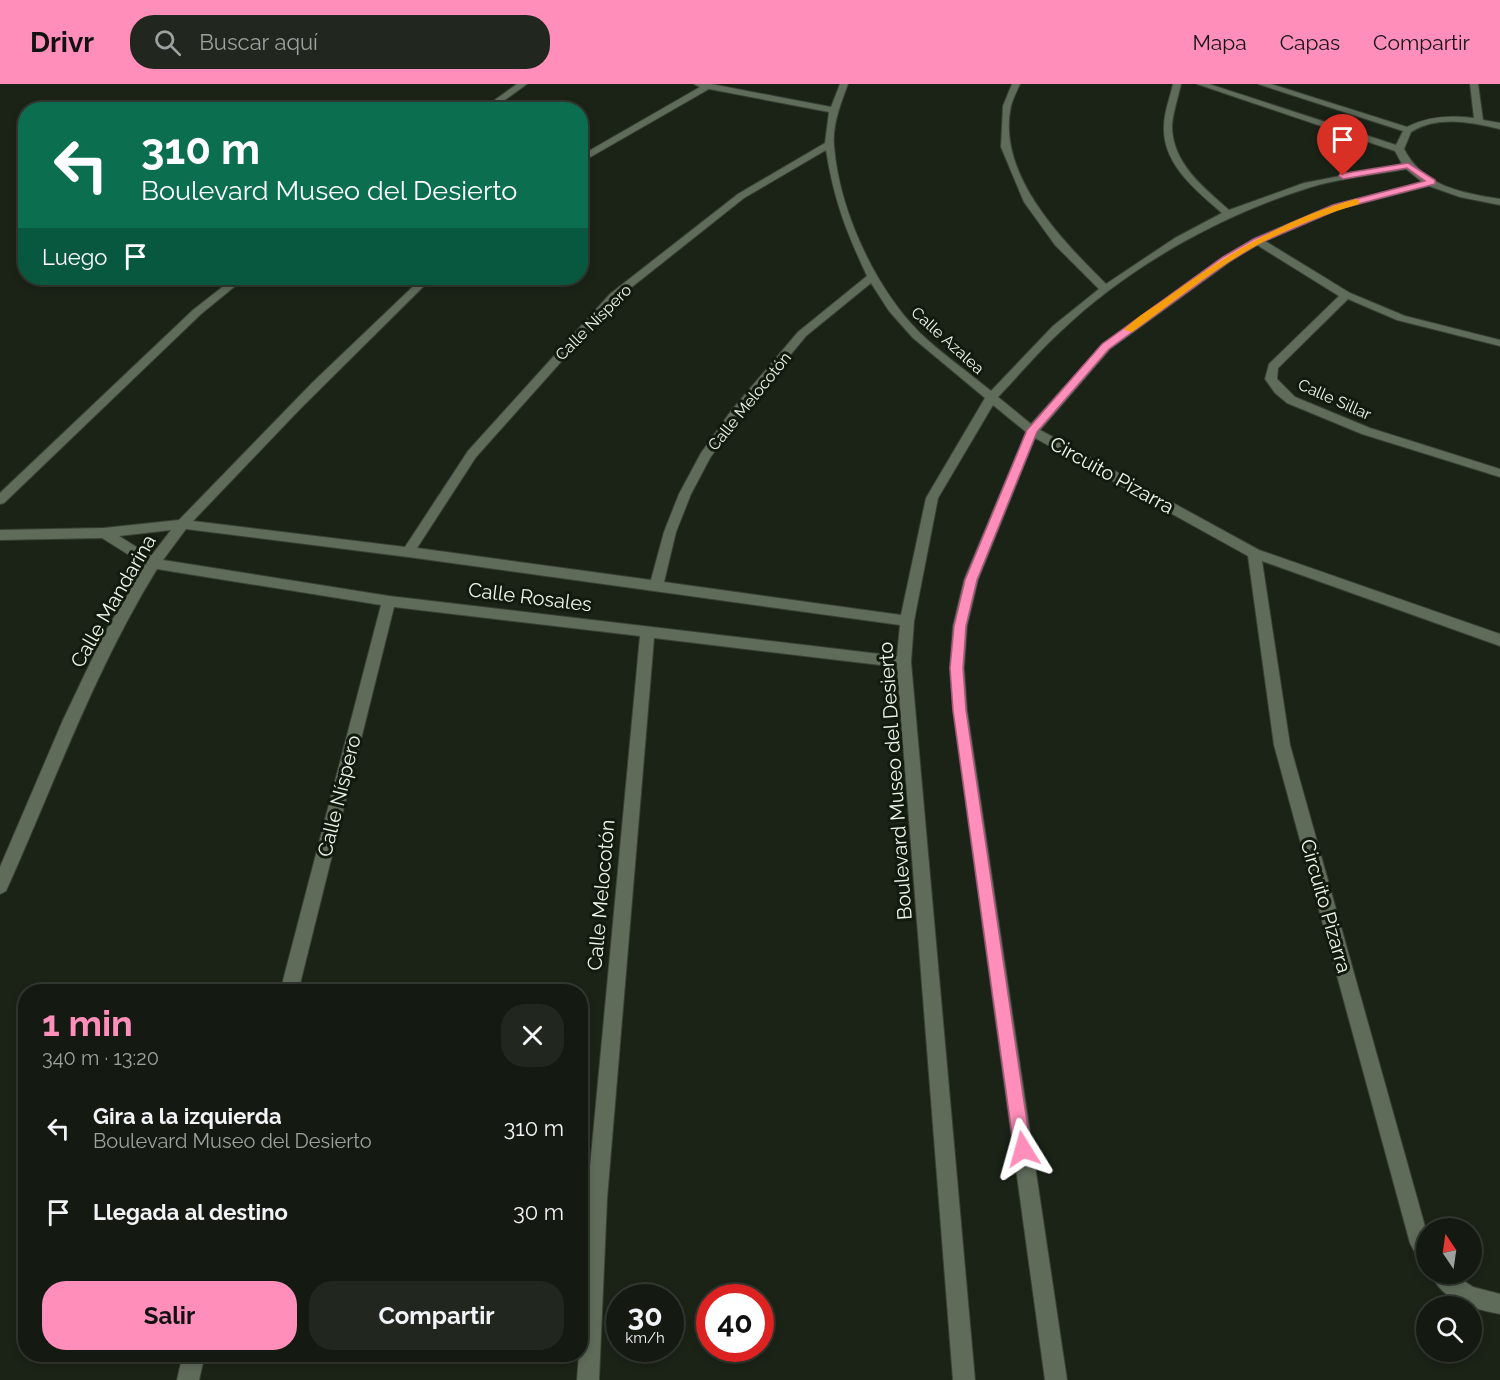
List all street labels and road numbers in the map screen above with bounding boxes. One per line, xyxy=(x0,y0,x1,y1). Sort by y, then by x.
street label: Calle Níspero xyxy=(551,280,635,364)
street label: Calle Azalea xyxy=(907,303,988,378)
street label: Calle Melocotón xyxy=(704,348,795,454)
street label: Calle Sillar xyxy=(1295,375,1375,424)
street label: Circuito Pizarra xyxy=(1046,431,1178,519)
street label: Calle Mandarina xyxy=(65,530,161,672)
street label: Calle Rosales xyxy=(467,578,593,616)
street label: Boulevard Museo del Desierto xyxy=(873,641,917,921)
street label: Calle Níspero xyxy=(312,733,366,859)
street label: Calle Melocotón xyxy=(582,818,620,972)
street label: Circuito Pizarra xyxy=(1295,836,1357,976)

